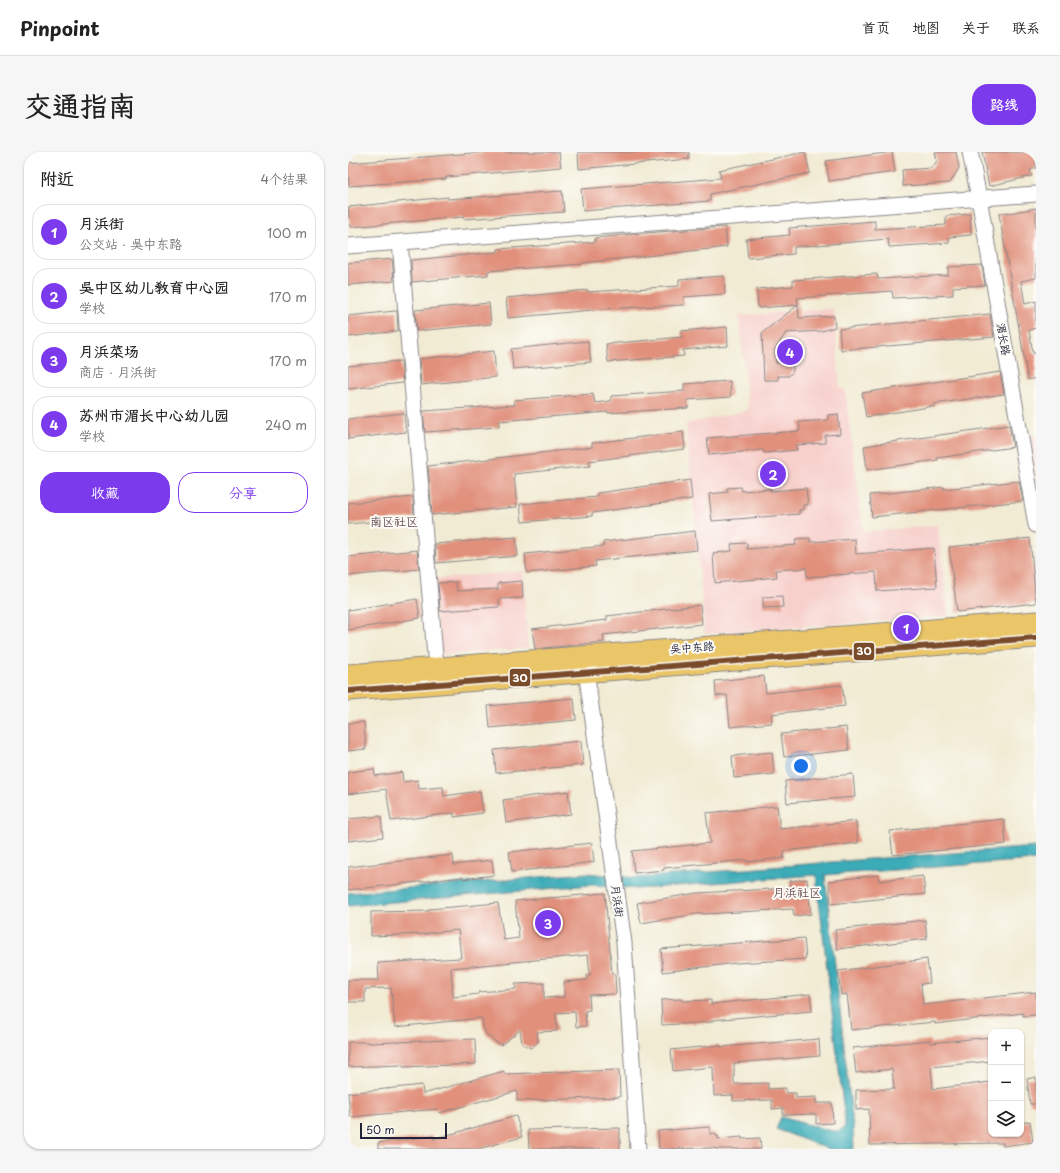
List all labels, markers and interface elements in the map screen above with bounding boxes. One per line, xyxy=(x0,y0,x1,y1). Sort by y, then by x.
text: Pinpoint xyxy=(20,14,100,42)
text: 首页 xyxy=(862,17,890,38)
text: 地图 xyxy=(912,17,940,38)
text: 关于 xyxy=(962,17,990,38)
text: 联系 xyxy=(1012,17,1040,38)
text: 交通指南 xyxy=(24,83,136,126)
button: 路线 xyxy=(972,84,1036,125)
text: 附近 xyxy=(40,165,74,191)
text: 4个结果 xyxy=(260,169,308,188)
text: 月浜街 xyxy=(79,211,124,234)
text: 1 xyxy=(51,223,57,242)
text: 100 m xyxy=(267,223,307,242)
text: 公交站 · 吴中东路 xyxy=(79,234,182,253)
text: 吴中区幼儿教育中心园 xyxy=(79,275,229,298)
text: 2 xyxy=(49,287,59,306)
text: 170 m xyxy=(269,287,307,306)
text: 学校 xyxy=(79,298,105,317)
street label: 湄长路 xyxy=(993,321,1015,357)
pin: 4 xyxy=(777,337,803,367)
text: 月浜菜场 xyxy=(79,339,139,362)
text: 3 xyxy=(50,351,58,370)
text: 170 m xyxy=(269,351,307,370)
text: 商店 · 月浜街 xyxy=(79,362,156,381)
text: 苏州市湄长中心幼儿园 xyxy=(79,403,229,426)
text: 4 xyxy=(50,415,58,434)
text: 240 m xyxy=(265,415,307,434)
text: 学校 xyxy=(79,426,105,445)
pin: 2 xyxy=(760,459,786,489)
button: 收藏 xyxy=(40,472,170,513)
button: 分享 xyxy=(178,472,308,513)
district label: 南区社区 xyxy=(370,512,418,530)
pin: 1 xyxy=(893,613,919,643)
street label: 吴中东路 xyxy=(669,637,715,657)
line badge: 30 xyxy=(853,642,875,661)
text: 30 xyxy=(856,642,872,659)
line badge: 30 xyxy=(509,668,531,687)
text: 30 xyxy=(512,669,528,686)
your location xyxy=(791,756,811,776)
street label: 月浜街 xyxy=(607,883,629,920)
district label: 月浜社区 xyxy=(773,883,821,901)
pin: 3 xyxy=(535,908,561,938)
map controls xyxy=(988,1029,1024,1137)
button: + xyxy=(988,1029,1024,1065)
button: − xyxy=(988,1065,1024,1101)
button: layers xyxy=(988,1101,1024,1137)
scale bar xyxy=(360,1121,447,1140)
text: 50 m xyxy=(366,1121,395,1138)

